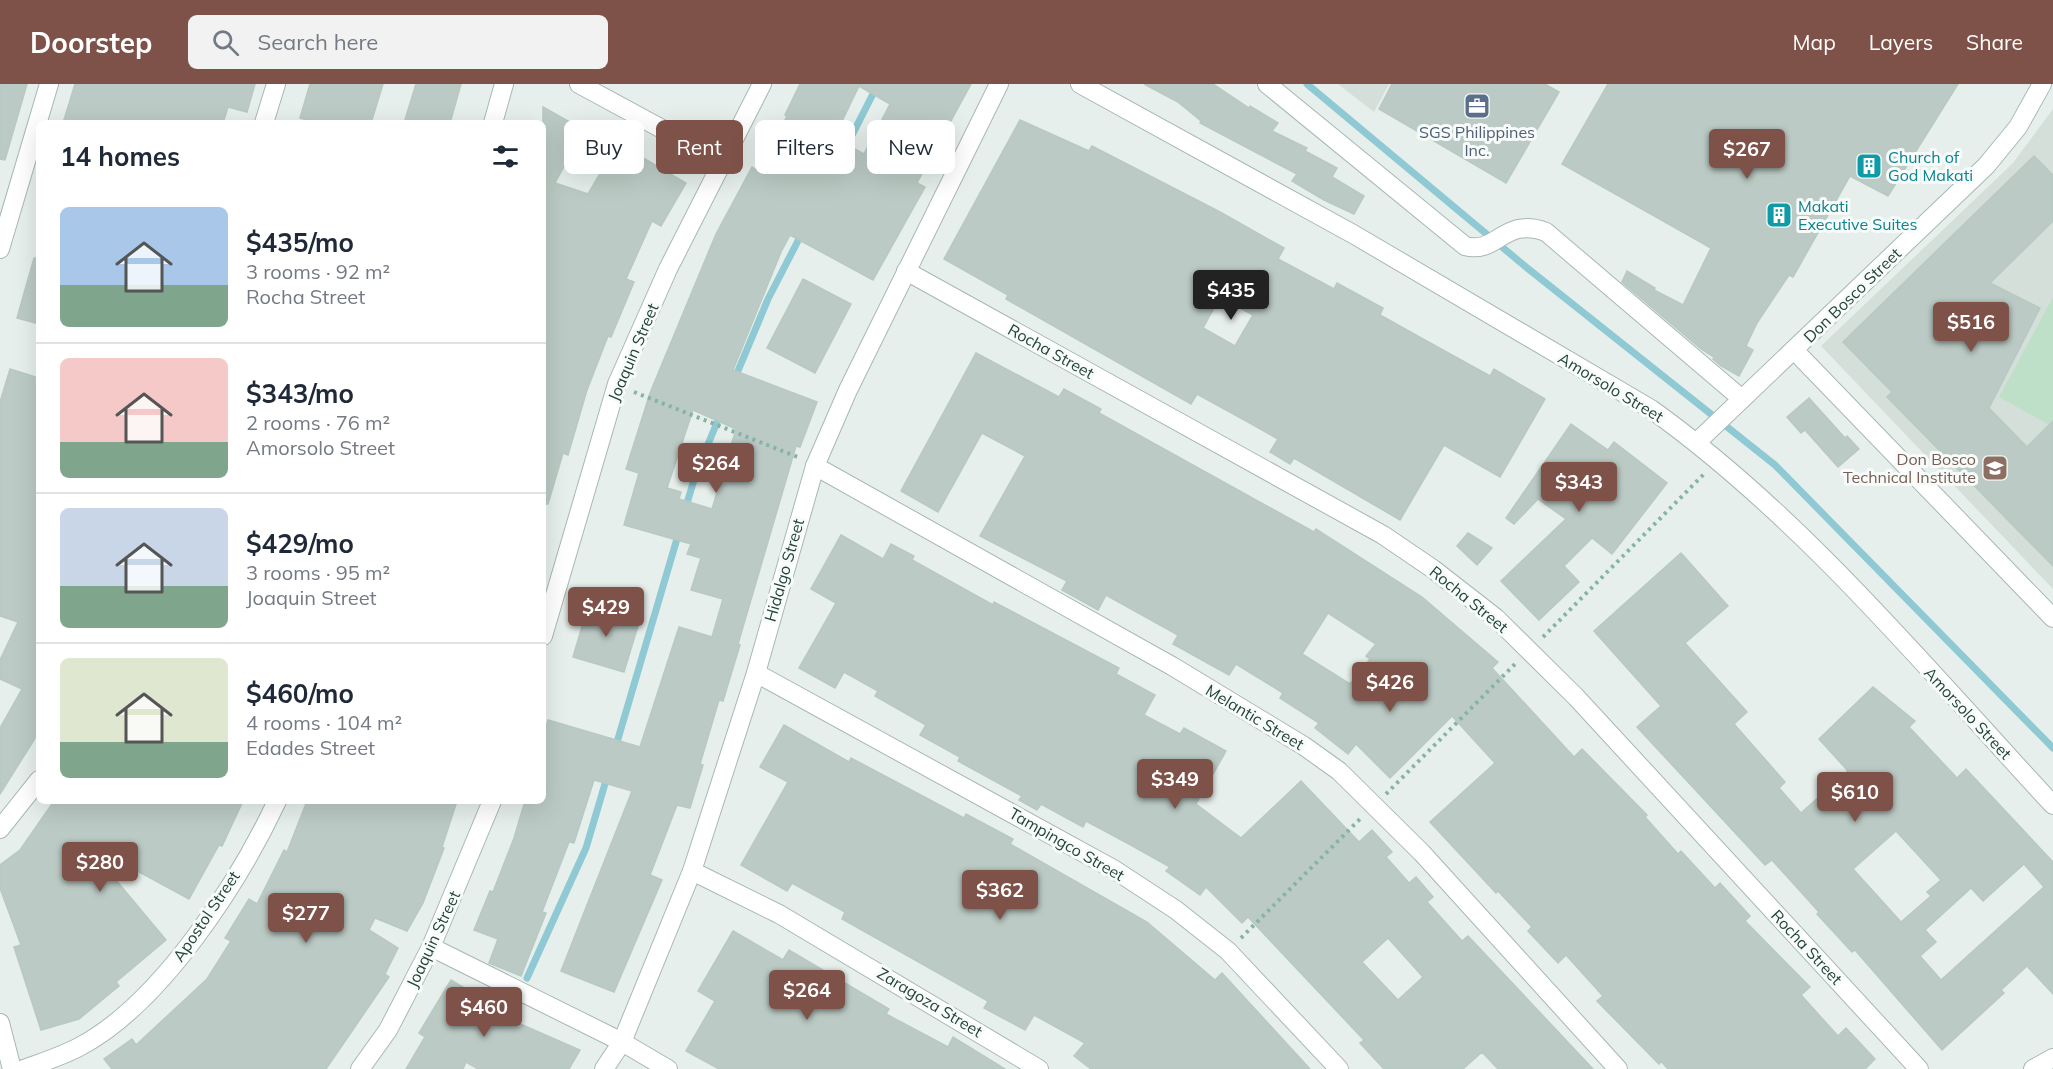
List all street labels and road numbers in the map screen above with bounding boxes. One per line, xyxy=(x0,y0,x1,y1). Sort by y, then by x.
street label: Don Bosco Street xyxy=(1799,243,1905,347)
street label: Joaquin Street xyxy=(603,300,663,404)
street label: Rocha Street xyxy=(1004,319,1098,383)
street label: Amorsolo Street xyxy=(1555,348,1668,426)
street label: Hidalgo Street xyxy=(760,516,808,624)
street label: Rocha Street xyxy=(1426,561,1513,637)
street label: Amorsolo Street xyxy=(1920,663,2016,764)
street label: Melantic Street xyxy=(1202,680,1308,754)
street label: Tampingco Street xyxy=(1006,803,1129,885)
street label: Apostol Street xyxy=(168,866,244,965)
street label: Joaquin Street xyxy=(402,887,464,991)
street label: Rocha Street xyxy=(1767,905,1847,989)
street label: Zaragoza Street xyxy=(874,963,987,1041)

